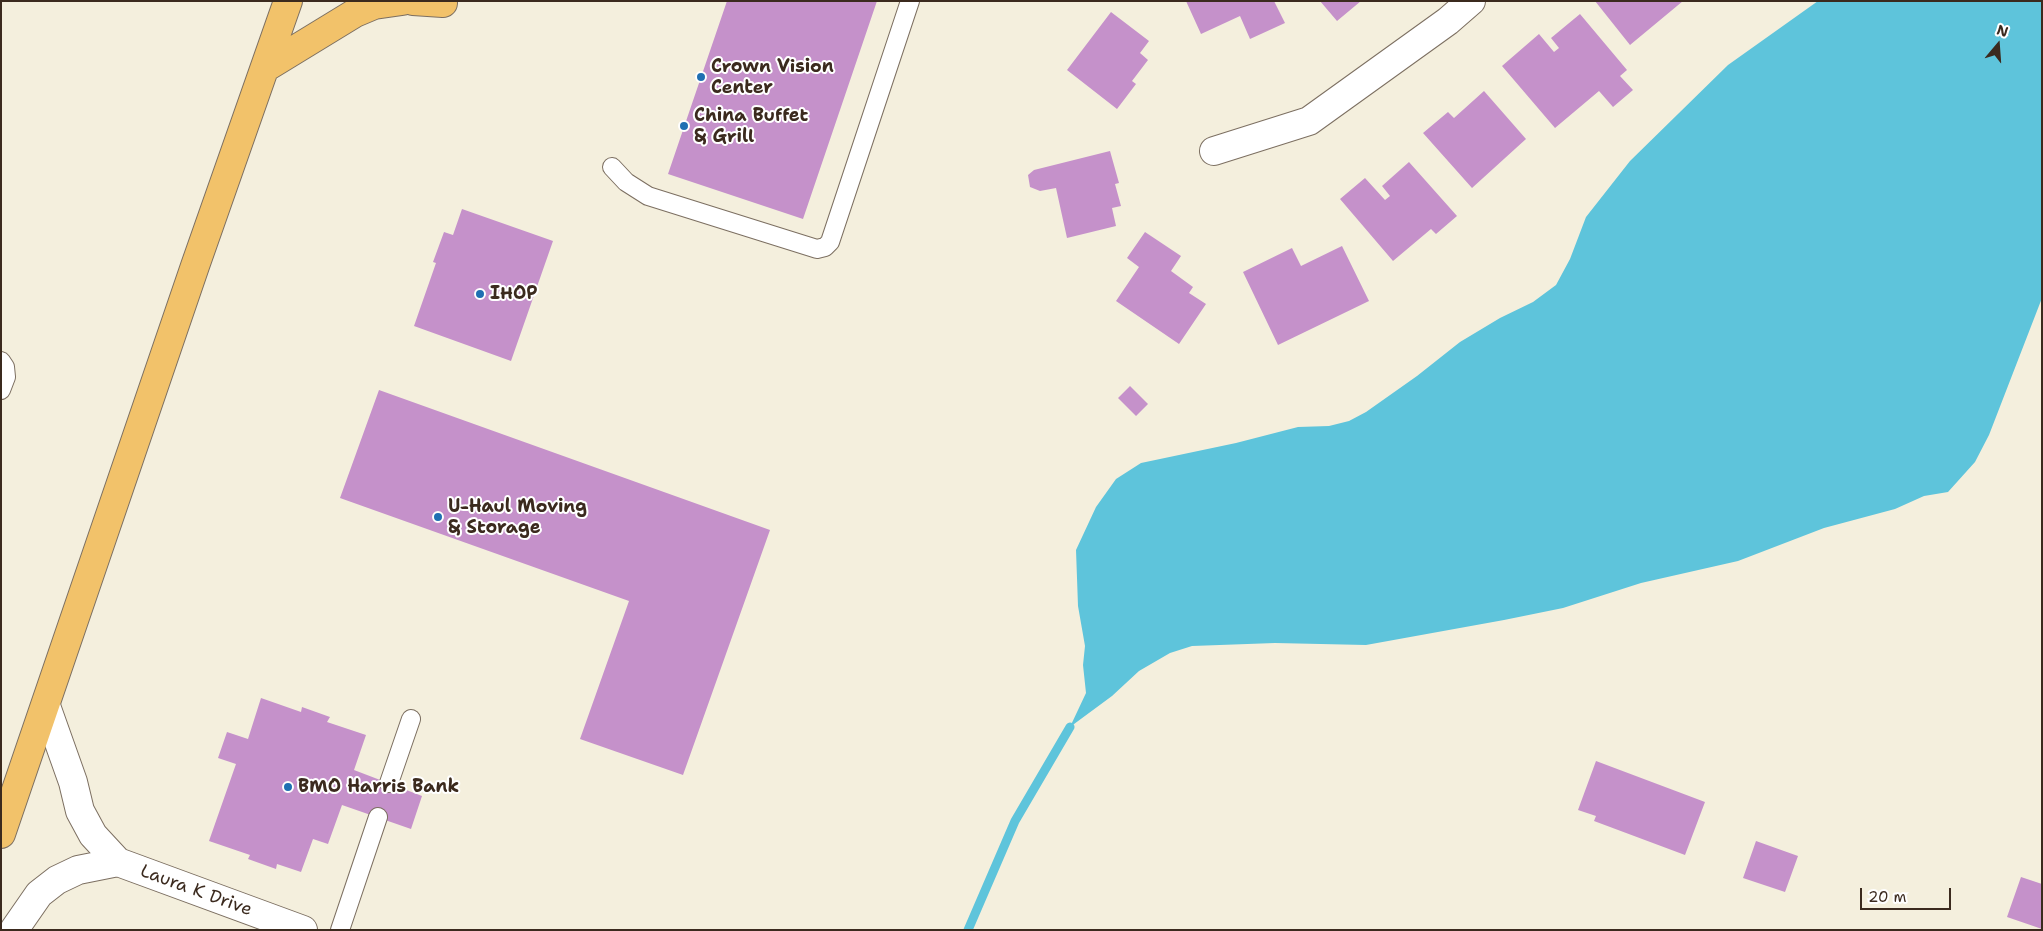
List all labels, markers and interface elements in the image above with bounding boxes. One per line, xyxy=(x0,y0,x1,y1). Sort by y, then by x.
north arrow xyxy=(1973,20,2023,70)
text: N xyxy=(1995,20,2011,41)
place label: Crown Vision Center xyxy=(711,56,834,98)
marker: Crown Vision Center xyxy=(695,71,707,83)
place label: China Buffet & Grill xyxy=(694,105,808,148)
marker: China Buffet & Grill xyxy=(678,120,690,132)
place label: IHOP xyxy=(490,283,538,305)
marker: IHOP xyxy=(474,288,486,300)
place label: U-Haul Moving & Storage xyxy=(448,496,587,538)
marker: U-Haul Moving & Storage xyxy=(432,511,444,523)
place label: BMO Harris Bank xyxy=(298,776,459,798)
marker: BMO Harris Bank xyxy=(282,781,294,793)
street label: Laura K Drive xyxy=(137,861,255,921)
scale bar xyxy=(1863,878,1954,910)
text: 20 m xyxy=(1868,887,1907,907)

